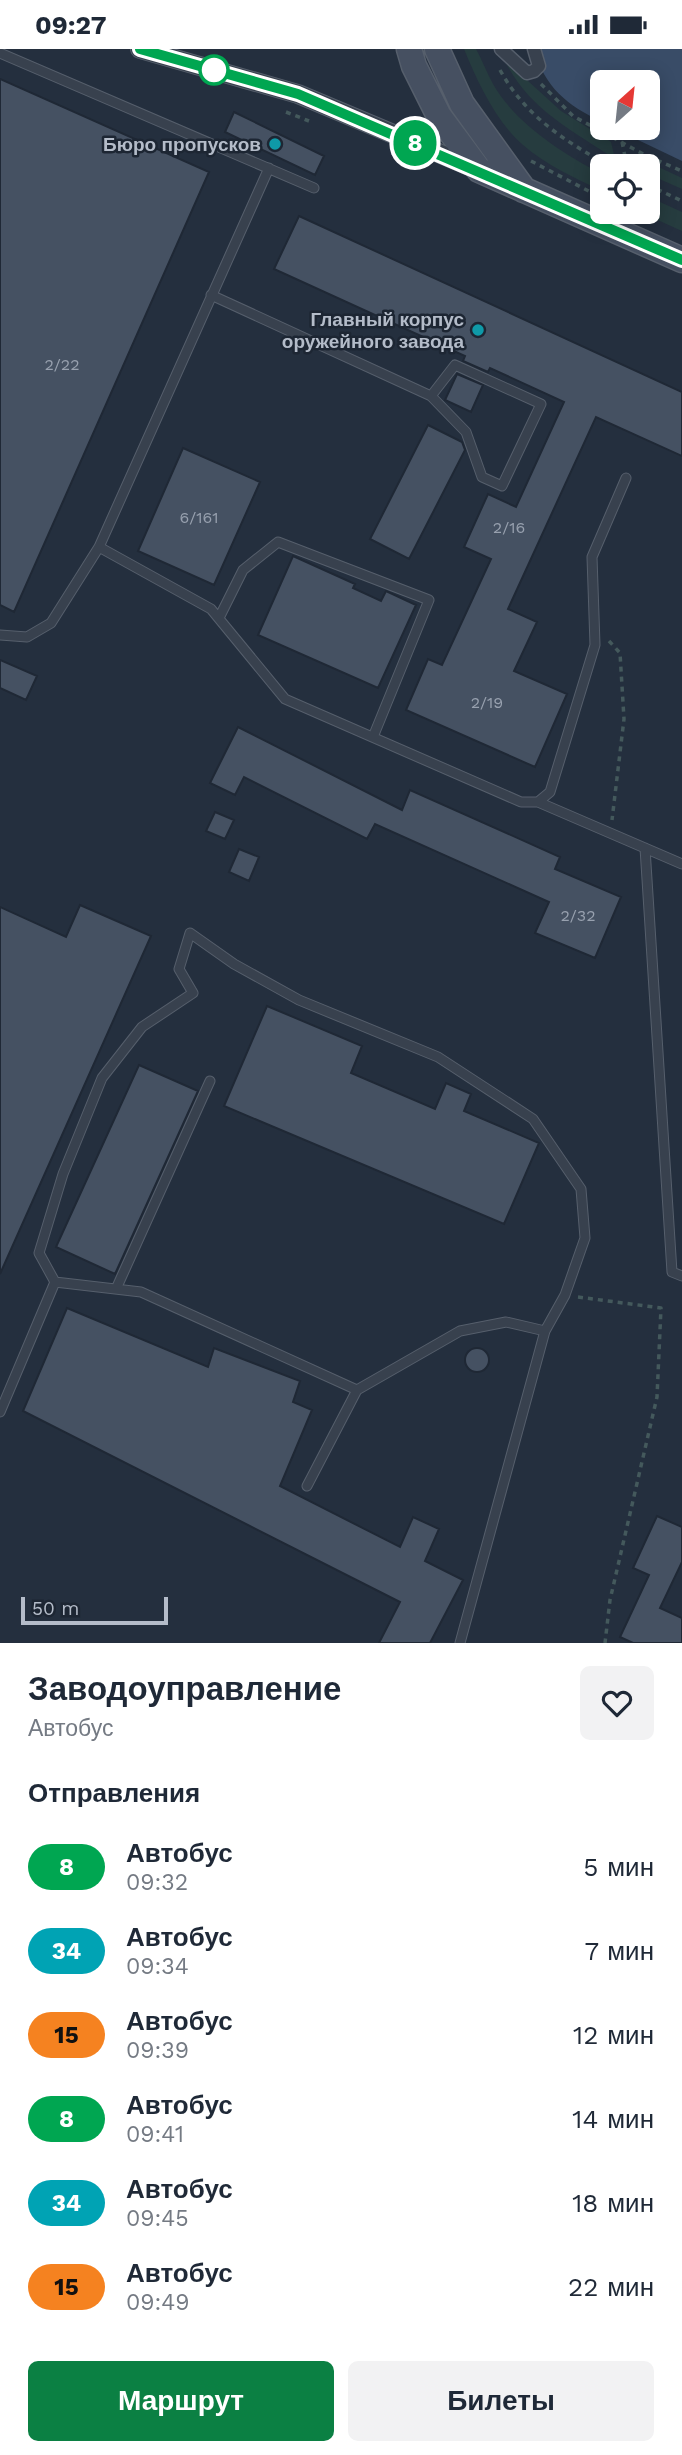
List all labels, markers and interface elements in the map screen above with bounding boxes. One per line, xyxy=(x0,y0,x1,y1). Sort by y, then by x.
text: 09:27 xyxy=(35,10,106,40)
unlabelled marker xyxy=(199,55,229,85)
north arrow xyxy=(590,70,660,140)
map controls xyxy=(590,70,660,224)
line badge: 8 xyxy=(392,120,438,166)
text: 8 xyxy=(407,129,423,157)
place label: Бюро пропусков xyxy=(103,133,261,156)
marker: Бюро пропусков xyxy=(267,136,283,152)
button: locate xyxy=(590,154,660,224)
place label: Главный корпус оружейного завода xyxy=(282,308,464,353)
marker: Главный корпус оружейного завода xyxy=(470,322,486,338)
house number: 2/22 xyxy=(45,355,79,374)
house number: 6/161 xyxy=(180,508,218,527)
house number: 2/16 xyxy=(493,518,525,537)
house number: 2/19 xyxy=(471,693,503,712)
house number: 2/32 xyxy=(561,906,595,925)
scale bar xyxy=(21,1594,168,1626)
text: 50 m xyxy=(32,1597,79,1620)
button: heart xyxy=(580,1666,654,1740)
text: Заводоуправление xyxy=(28,1669,341,1708)
text: Автобус xyxy=(28,1715,114,1742)
text: Отправления xyxy=(28,1778,200,1808)
text: Автобус xyxy=(126,1838,233,1868)
text: 5 мин xyxy=(583,1852,654,1882)
text: 8 xyxy=(59,1853,74,1881)
text: 09:32 xyxy=(126,1869,188,1896)
text: Автобус xyxy=(126,1922,233,1952)
text: 7 мин xyxy=(585,1936,654,1966)
text: 34 xyxy=(52,1937,81,1965)
text: 09:34 xyxy=(126,1953,189,1980)
text: Автобус xyxy=(126,2006,233,2036)
text: 12 мин xyxy=(573,2020,654,2050)
text: 15 xyxy=(54,2021,79,2049)
text: 09:39 xyxy=(126,2037,189,2064)
text: Автобус xyxy=(126,2090,233,2120)
text: 14 мин xyxy=(572,2104,654,2134)
text: 8 xyxy=(59,2105,74,2133)
text: 09:41 xyxy=(126,2121,184,2148)
text: Автобус xyxy=(126,2174,233,2204)
text: 18 мин xyxy=(572,2188,654,2218)
text: 34 xyxy=(52,2189,81,2217)
text: 09:45 xyxy=(126,2205,189,2232)
text: Автобус xyxy=(126,2258,233,2288)
text: 22 мин xyxy=(568,2272,654,2302)
text: 15 xyxy=(54,2273,79,2301)
text: 09:49 xyxy=(126,2289,190,2316)
button: Маршрут xyxy=(28,2361,334,2441)
button: Билеты xyxy=(348,2361,654,2441)

